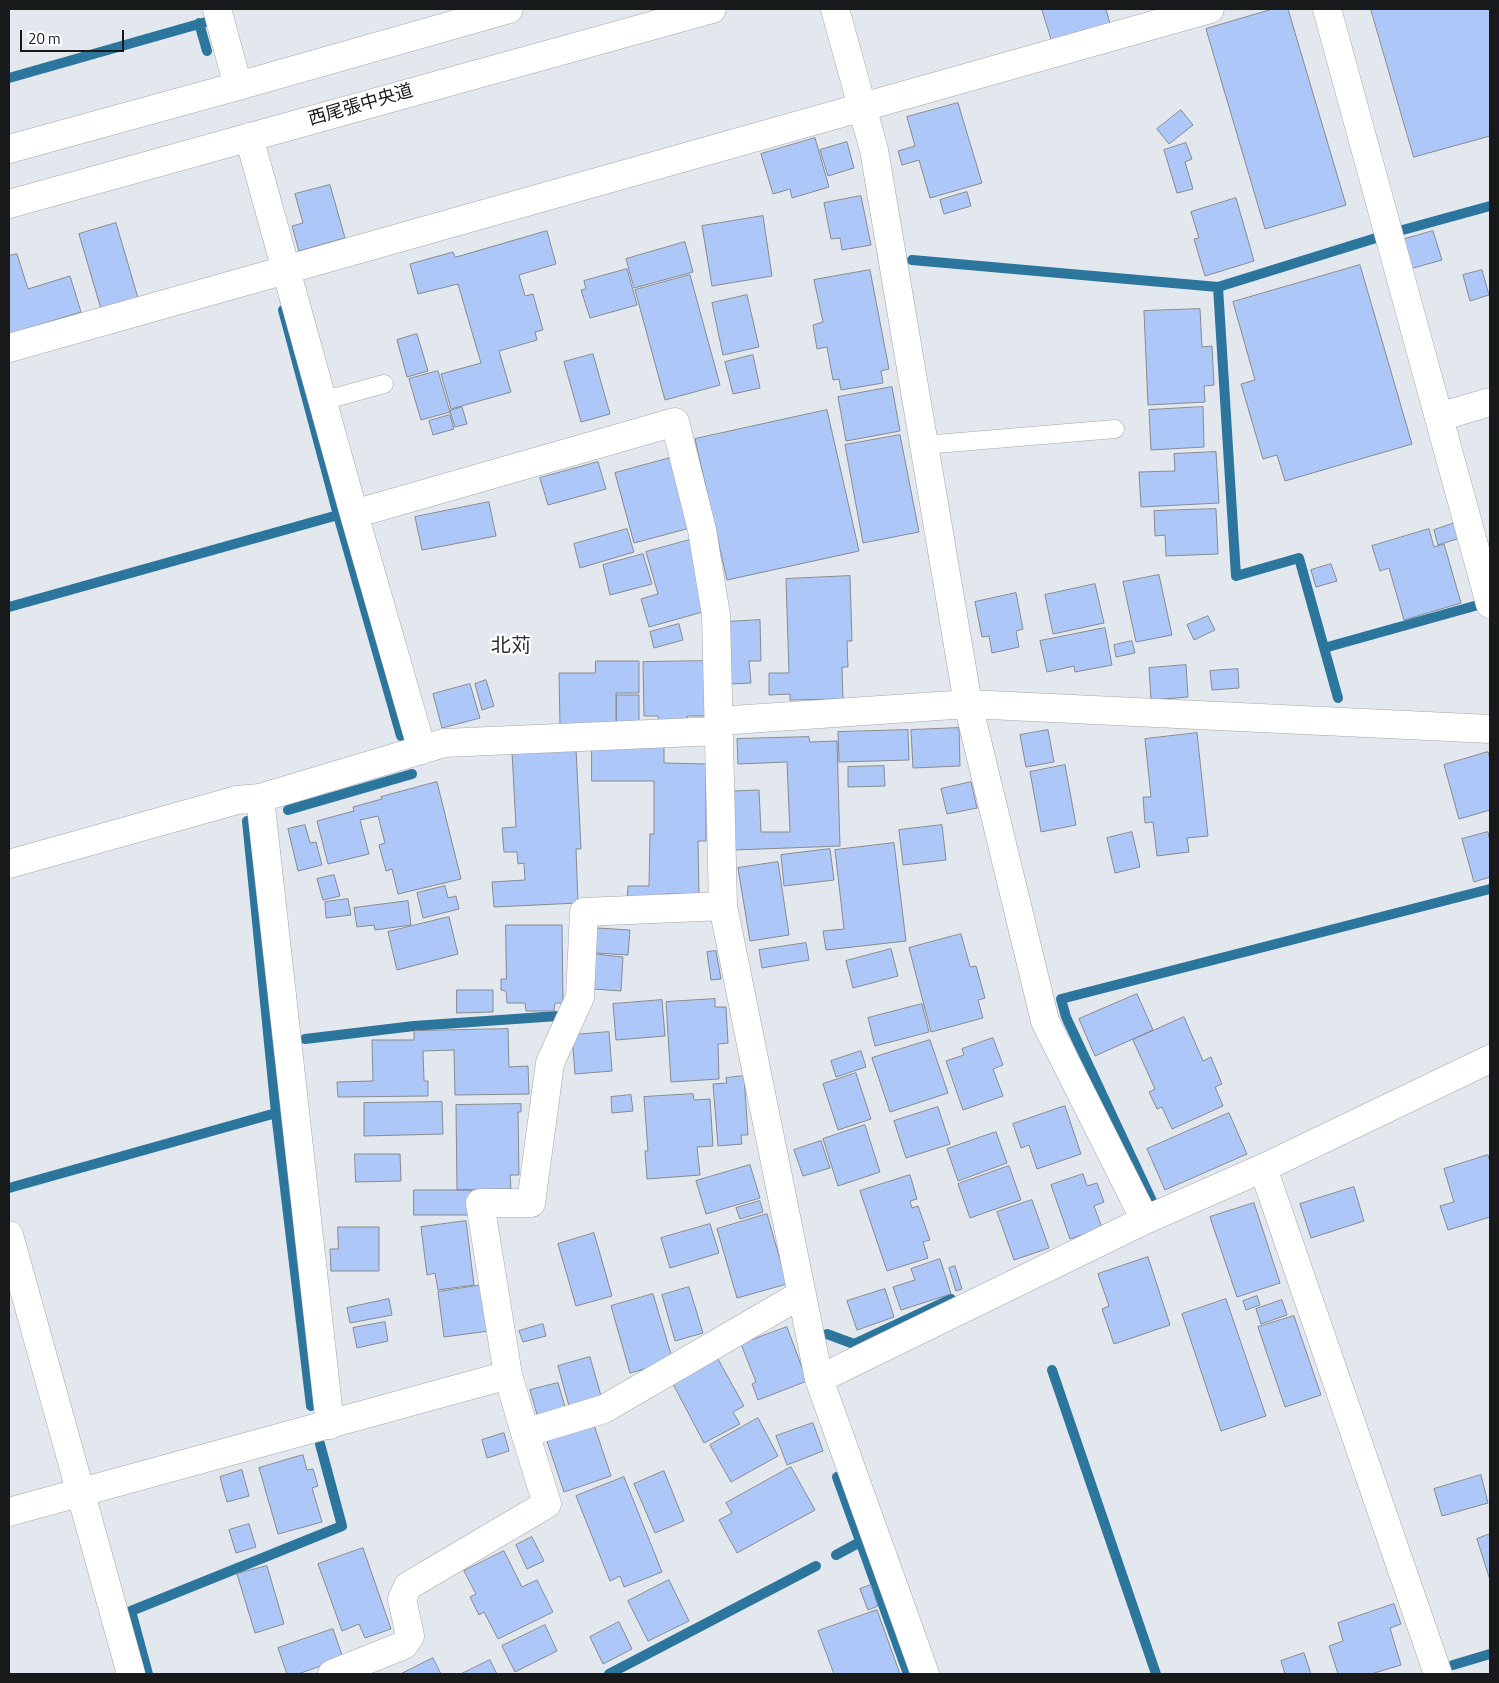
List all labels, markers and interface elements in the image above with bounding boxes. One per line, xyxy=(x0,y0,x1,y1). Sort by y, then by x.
scale bar xyxy=(22,20,126,52)
text: 20 m xyxy=(28,27,61,50)
street label: 西尾張中央道 xyxy=(306,81,416,131)
district label: 北苅 xyxy=(491,635,531,659)

